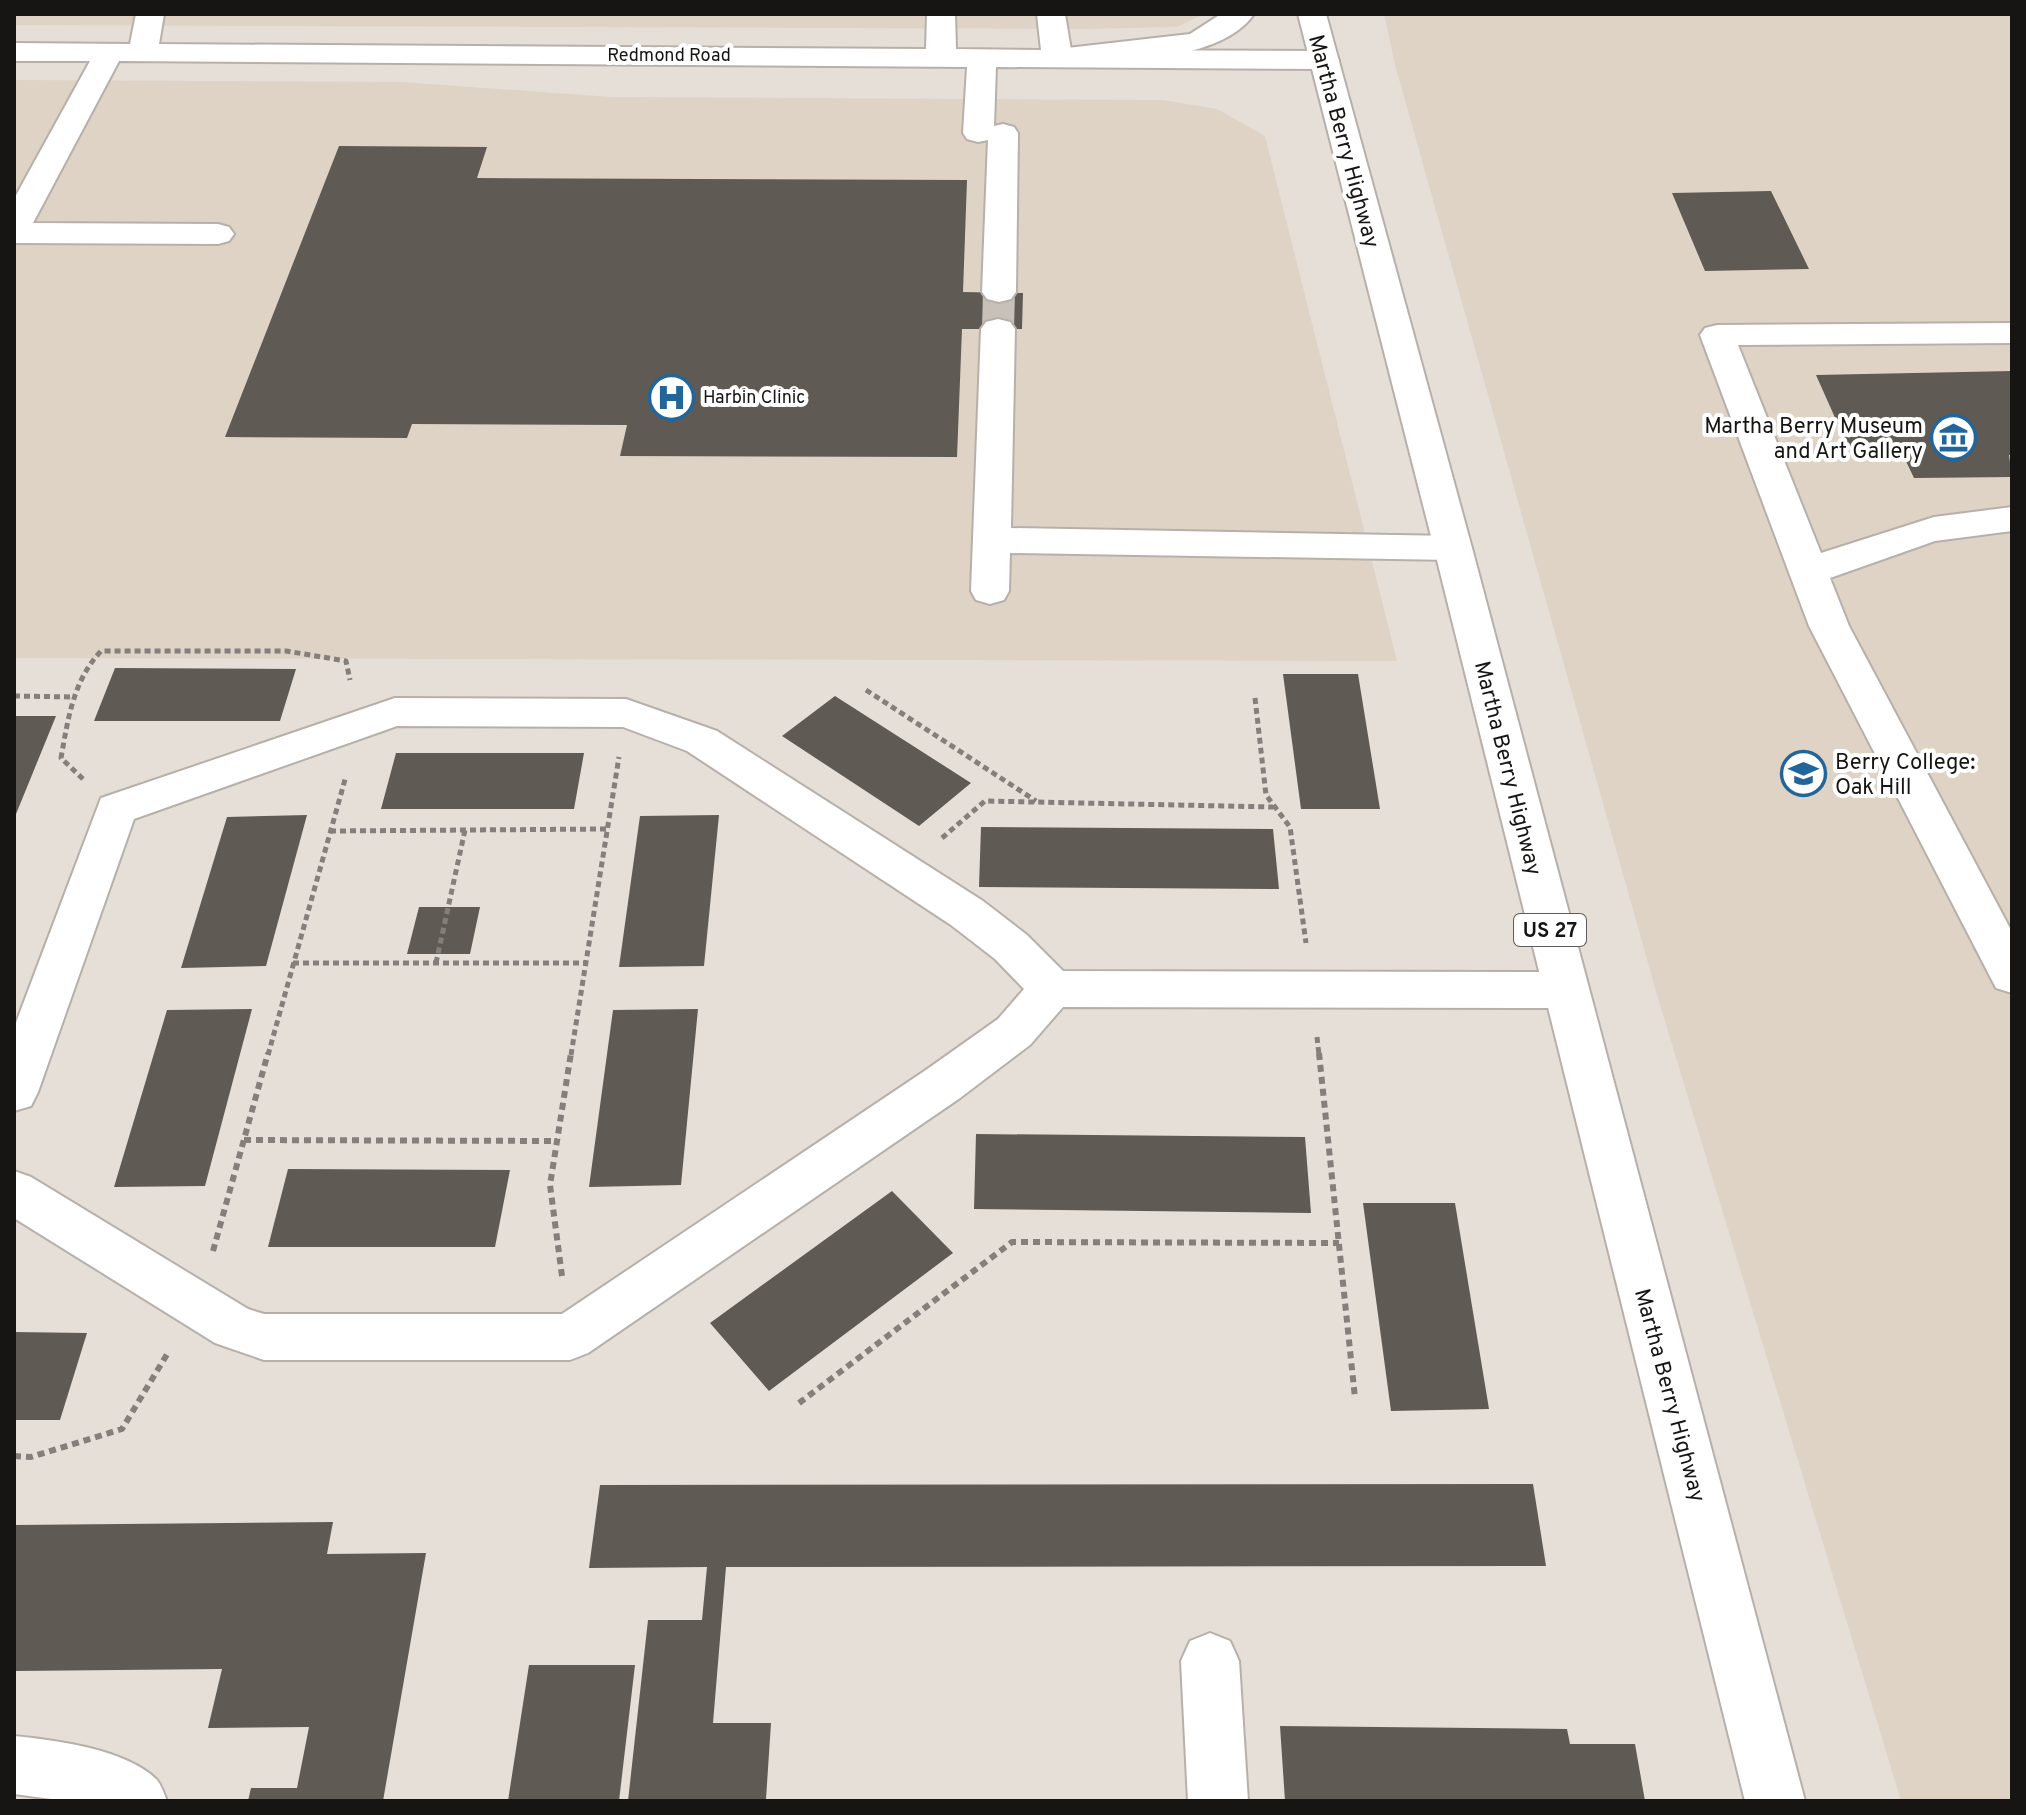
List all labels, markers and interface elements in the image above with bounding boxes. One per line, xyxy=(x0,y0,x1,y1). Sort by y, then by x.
street label: Martha Berry Highway xyxy=(1301,32,1384,251)
street label: Redmond Road xyxy=(607,45,731,68)
hospital icon: Harbin Clinic xyxy=(648,373,696,421)
place label: Harbin Clinic xyxy=(703,387,805,410)
place label: Martha Berry Museum and Art Gallery xyxy=(1704,414,1923,466)
museum icon: Martha Berry Museum and Art Gallery xyxy=(1930,414,1978,462)
street label: Martha Berry Highway xyxy=(1467,659,1546,879)
school or university icon: Berry College: Oak Hill xyxy=(1780,750,1828,798)
place label: Berry College: Oak Hill xyxy=(1835,750,1975,802)
road number: US 27 xyxy=(1514,914,1586,946)
street label: Martha Berry Highway xyxy=(1627,1286,1710,1505)

